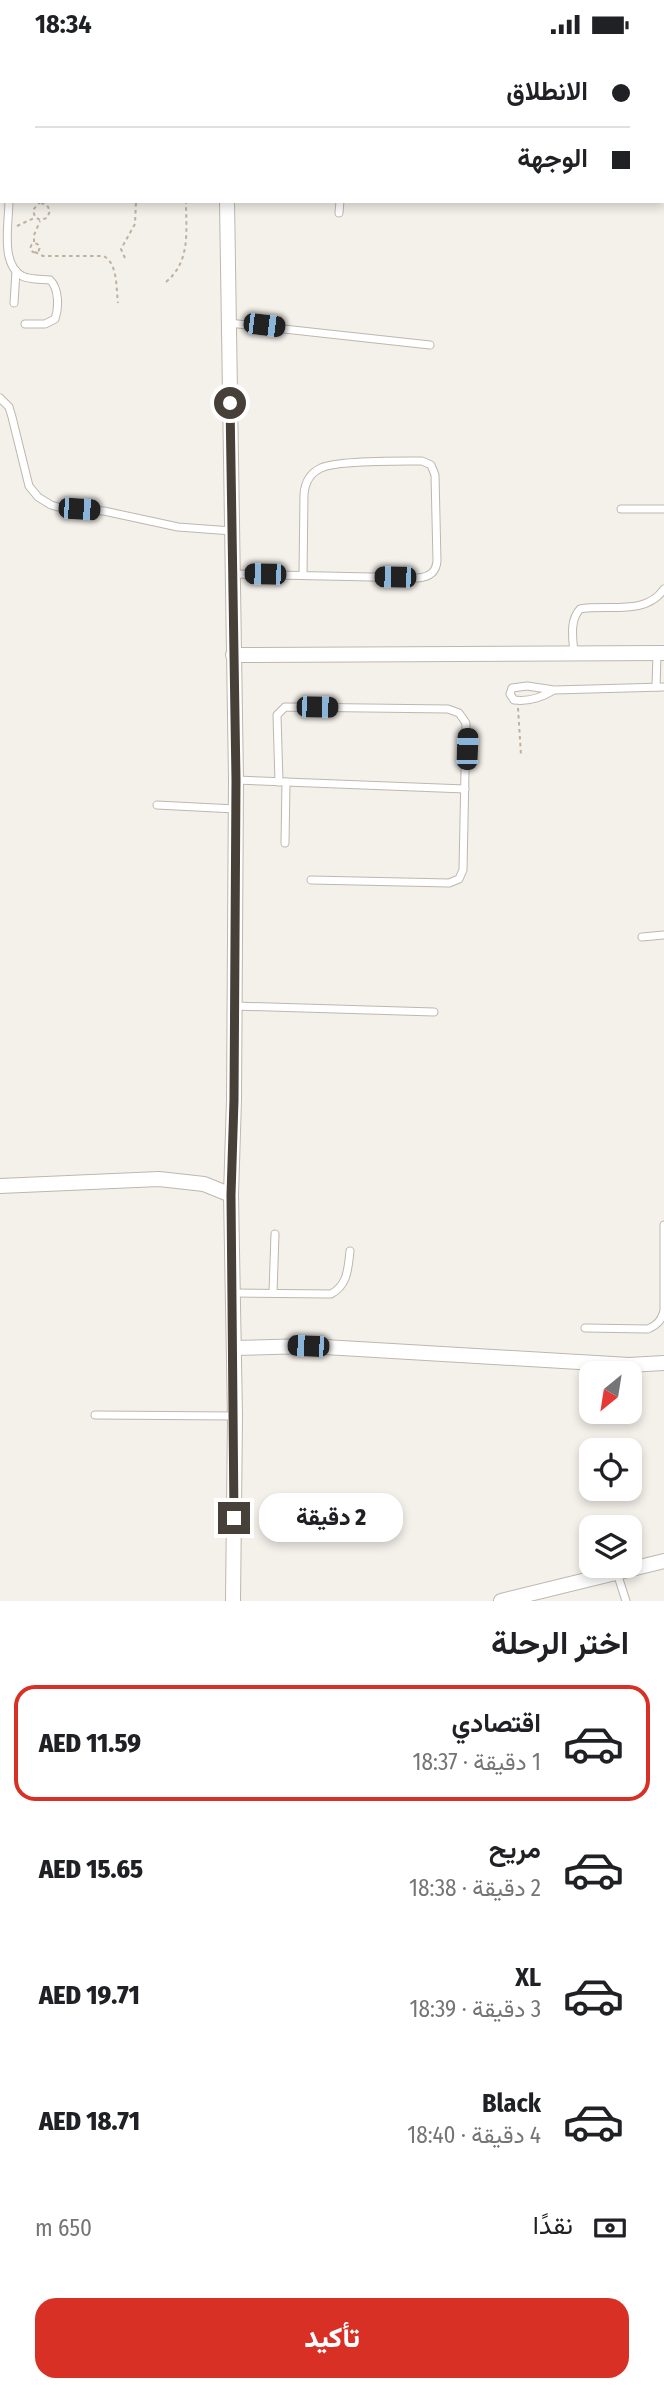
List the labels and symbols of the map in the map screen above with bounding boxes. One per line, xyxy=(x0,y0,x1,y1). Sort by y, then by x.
car xyxy=(242,312,287,338)
route start xyxy=(214,387,246,419)
car xyxy=(58,497,101,521)
car xyxy=(244,563,287,585)
car xyxy=(374,566,417,588)
car xyxy=(296,696,339,718)
car xyxy=(456,728,479,770)
car xyxy=(287,1335,330,1357)
north arrow xyxy=(579,1361,642,1425)
callout: 2 دقيقة xyxy=(258,1493,402,1543)
route end xyxy=(218,1502,250,1534)

